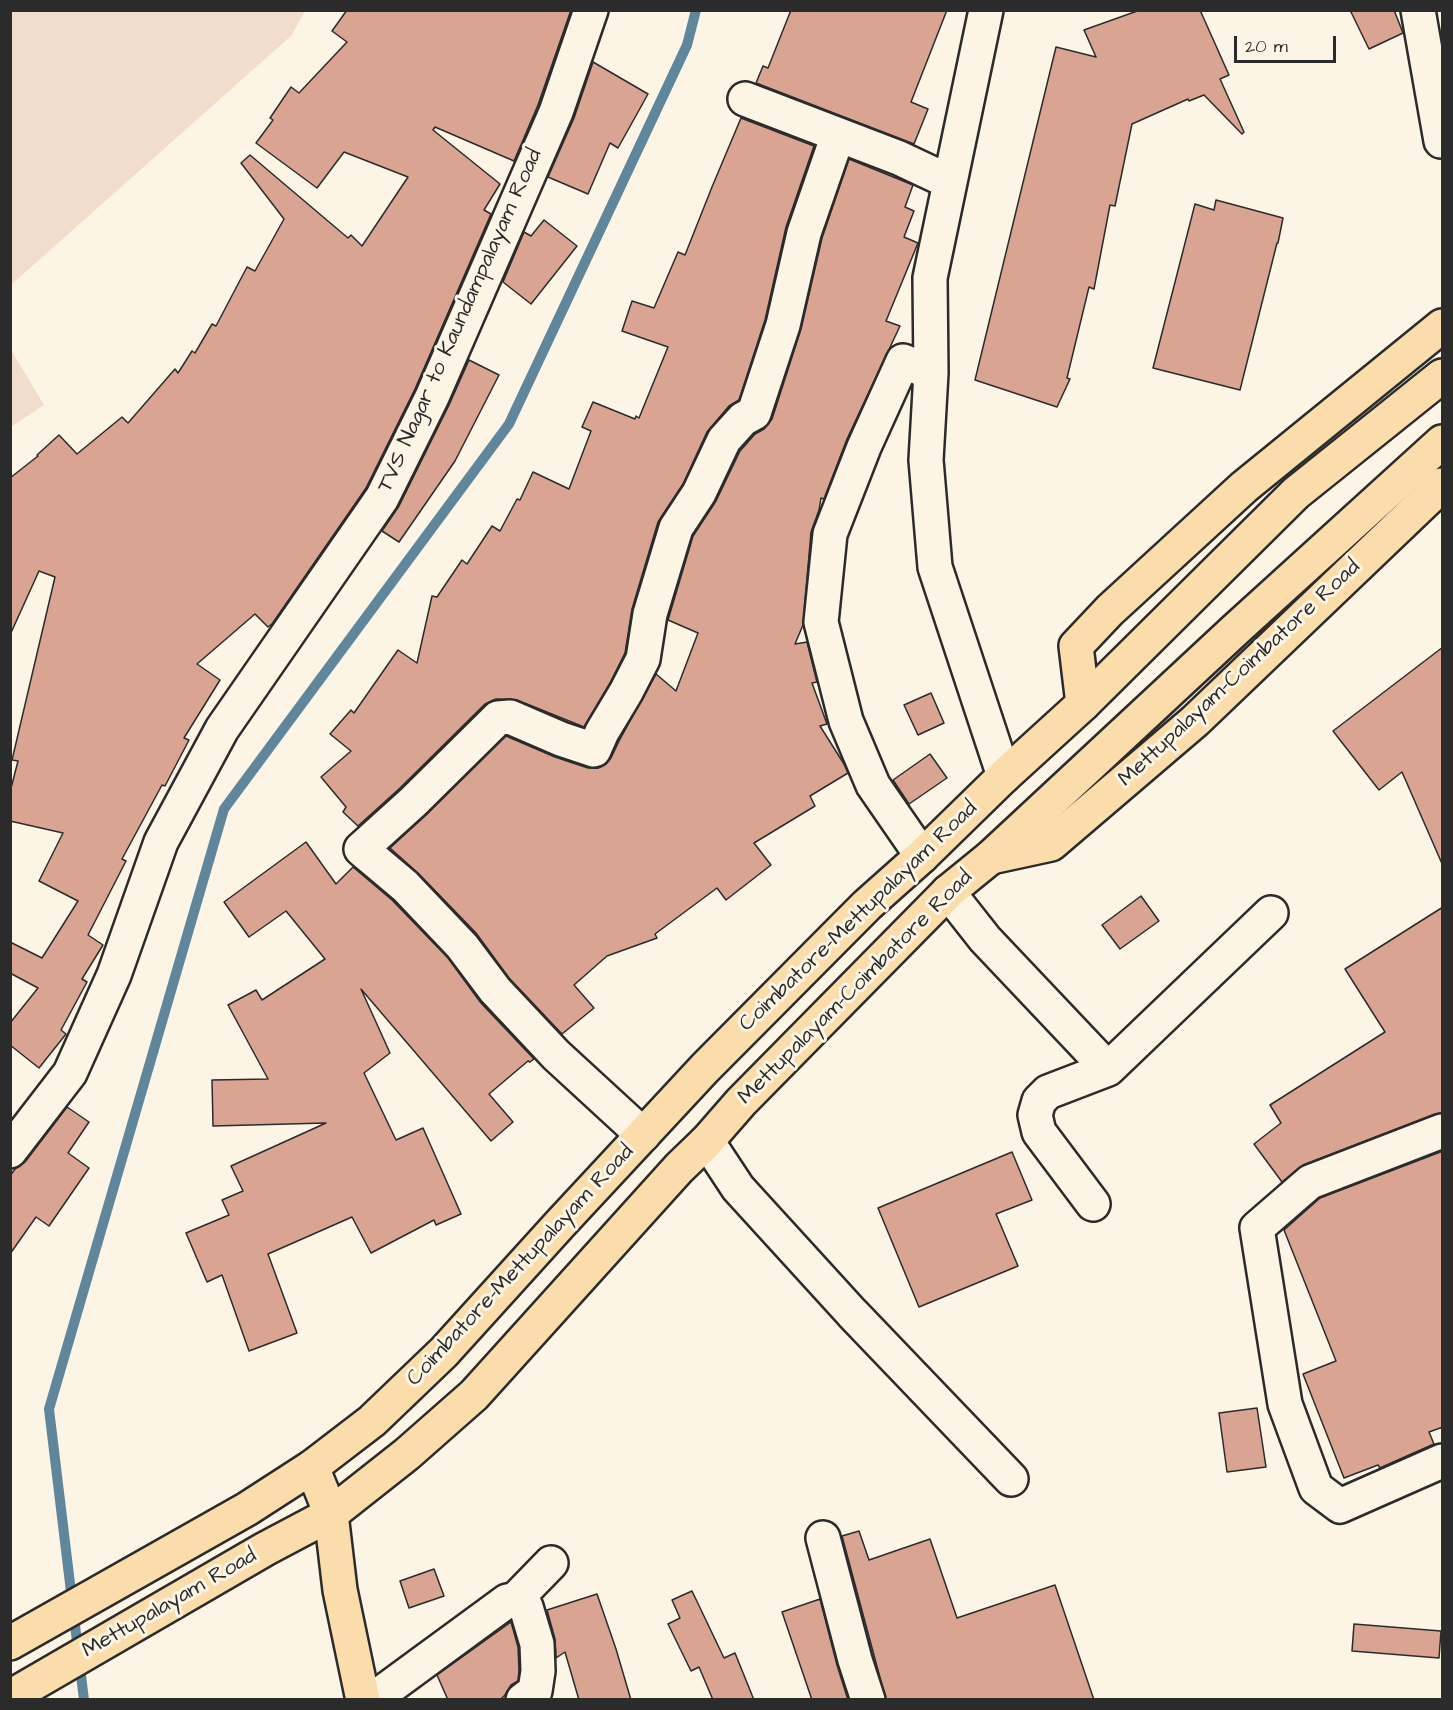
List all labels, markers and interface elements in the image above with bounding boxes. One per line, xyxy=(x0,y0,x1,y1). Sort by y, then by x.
scale bar xyxy=(1237,24,1339,62)
text: 20 m xyxy=(1245,34,1288,59)
street label: TVS Nagar to Kaundampalayam Road xyxy=(373,145,549,497)
street label: Mettupalayam-Coimbatore Road xyxy=(1114,555,1366,793)
street label: Coimbatore-Mettupalayam Road xyxy=(734,796,984,1038)
street label: Mettupalayam-Coimbatore Road xyxy=(733,865,979,1111)
street label: Coimbatore-Mettupalayam Road xyxy=(402,1140,640,1392)
street label: Mettupalayam Road xyxy=(78,1543,262,1665)

